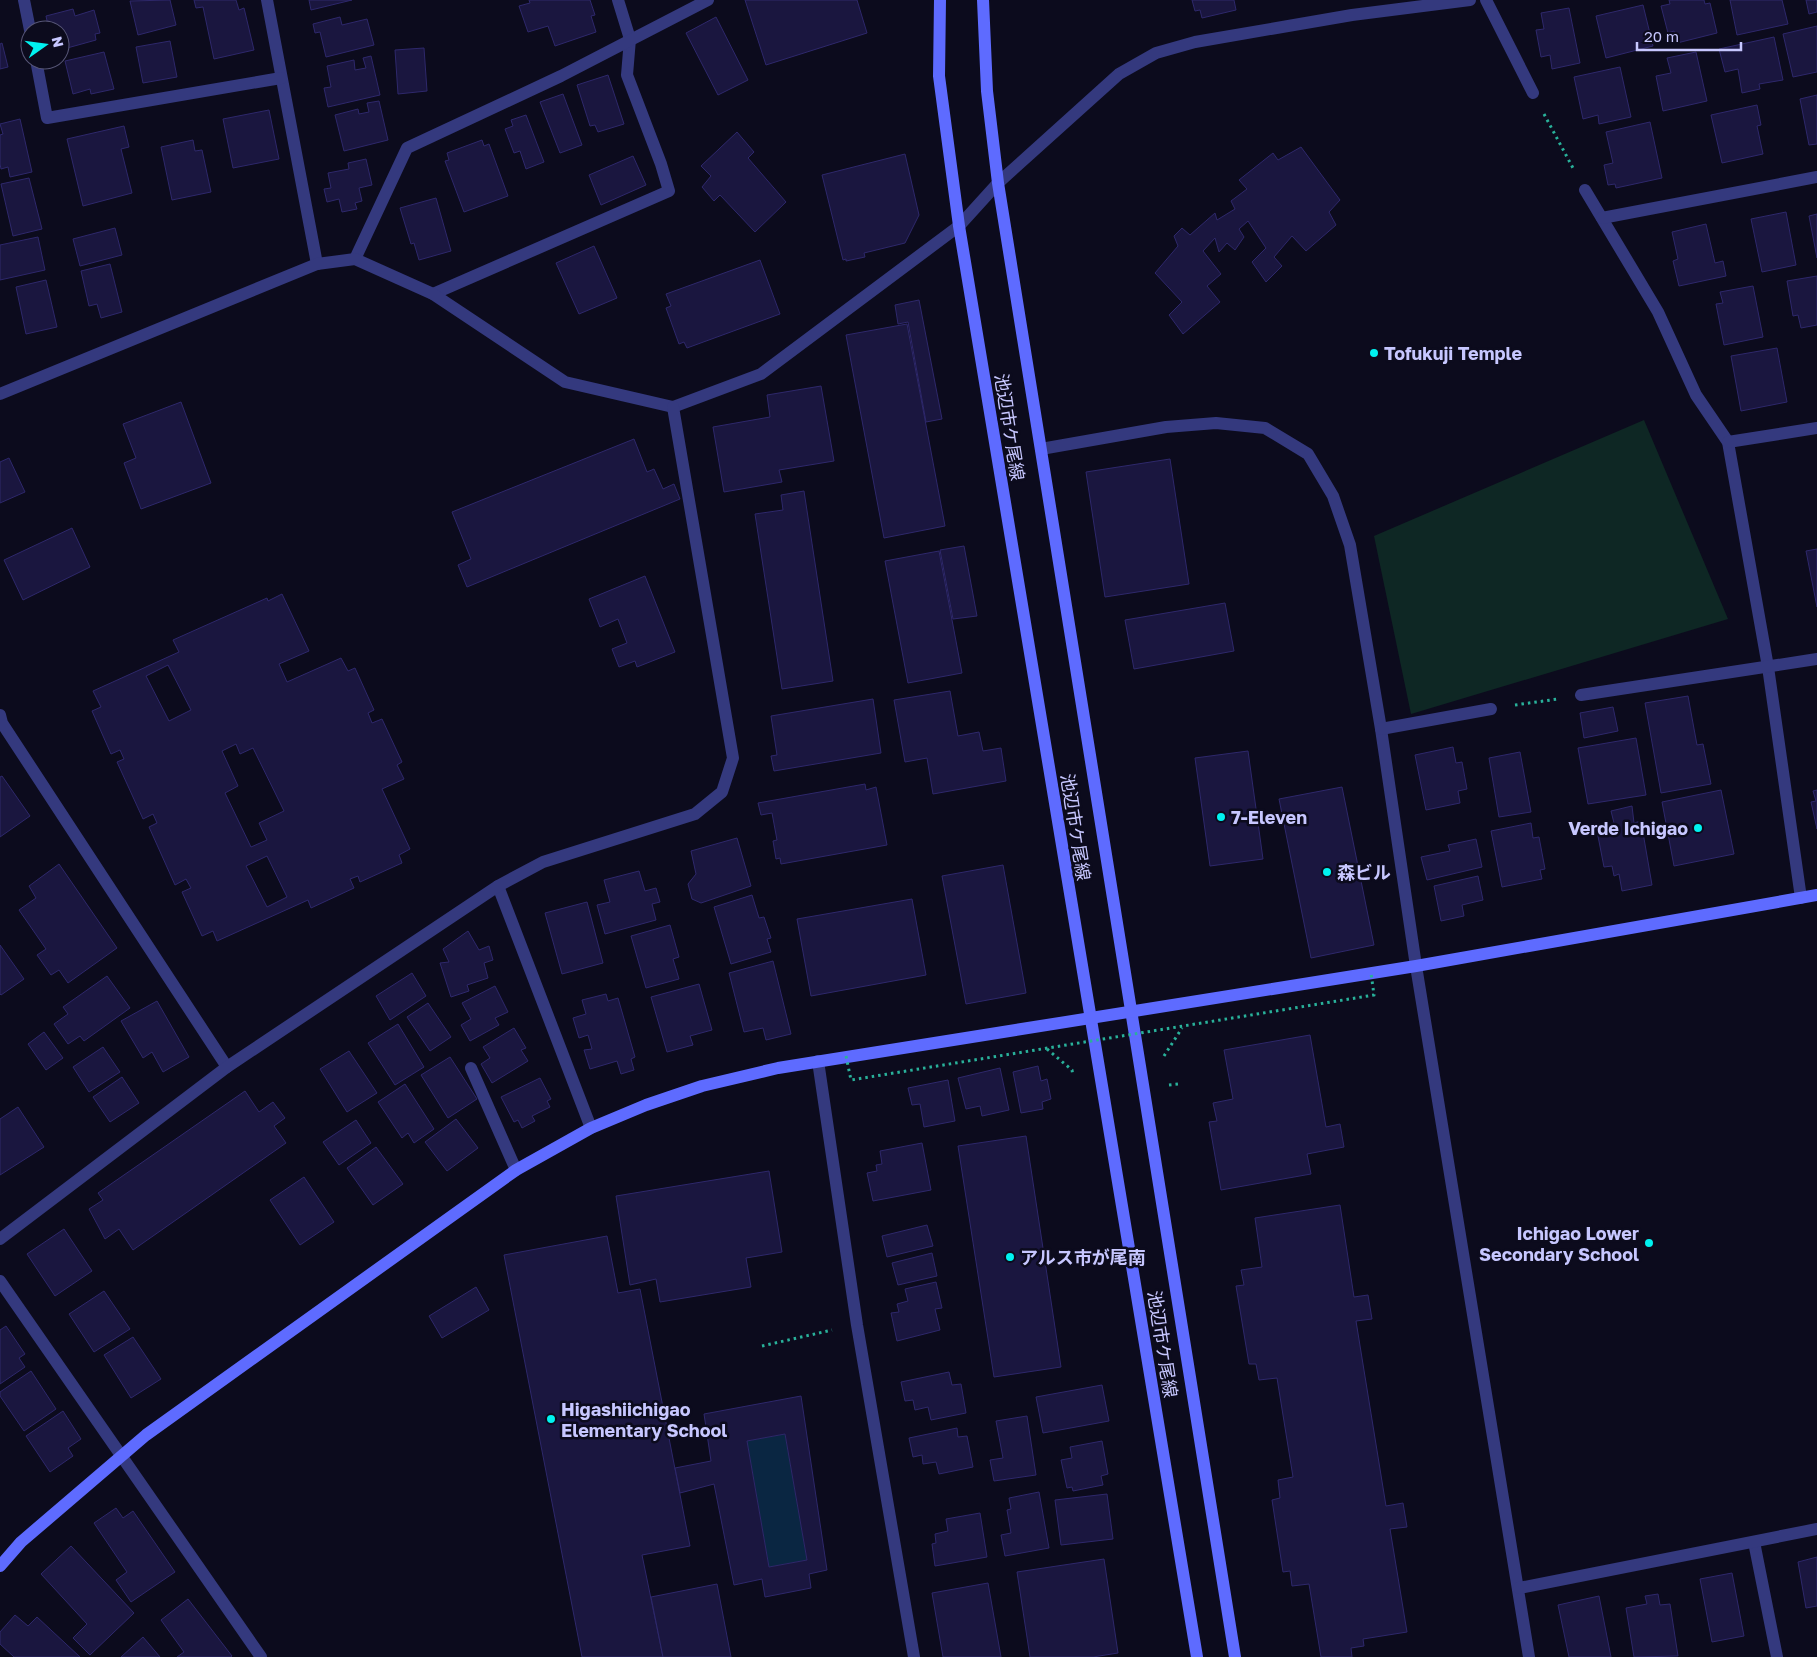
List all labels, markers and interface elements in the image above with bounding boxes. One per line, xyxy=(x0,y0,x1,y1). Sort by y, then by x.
north arrow xyxy=(20,20,70,70)
scale bar xyxy=(1637,20,1741,52)
text: 20 m xyxy=(1644,27,1679,45)
text: N xyxy=(49,35,68,49)
place label: Tofukuji Temple xyxy=(1384,342,1522,364)
marker: Tofukuji Temple xyxy=(1368,347,1380,359)
street label: 池辺市ケ尾線 xyxy=(991,372,1029,482)
street label: 池辺市ケ尾線 xyxy=(1057,772,1095,882)
place label: 7-Eleven xyxy=(1231,806,1307,828)
marker: 7-Eleven xyxy=(1215,811,1227,823)
place label: Verde Ichigao xyxy=(1568,817,1688,839)
marker: Verde Ichigao xyxy=(1692,822,1704,834)
place label: 森ビル xyxy=(1337,861,1391,883)
marker: 森ビル xyxy=(1321,866,1333,878)
place label: Ichigao Lower Secondary School xyxy=(1479,1222,1639,1265)
marker: Ichigao Lower Secondary School xyxy=(1643,1237,1655,1249)
place label: アルス市が尾南 xyxy=(1020,1246,1146,1268)
marker: アルス市が尾南 xyxy=(1004,1251,1016,1263)
street label: 池辺市ケ尾線 xyxy=(1144,1289,1182,1399)
place label: Higashiichigao Elementary School xyxy=(561,1398,727,1441)
marker: Higashiichigao Elementary School xyxy=(545,1413,557,1425)

